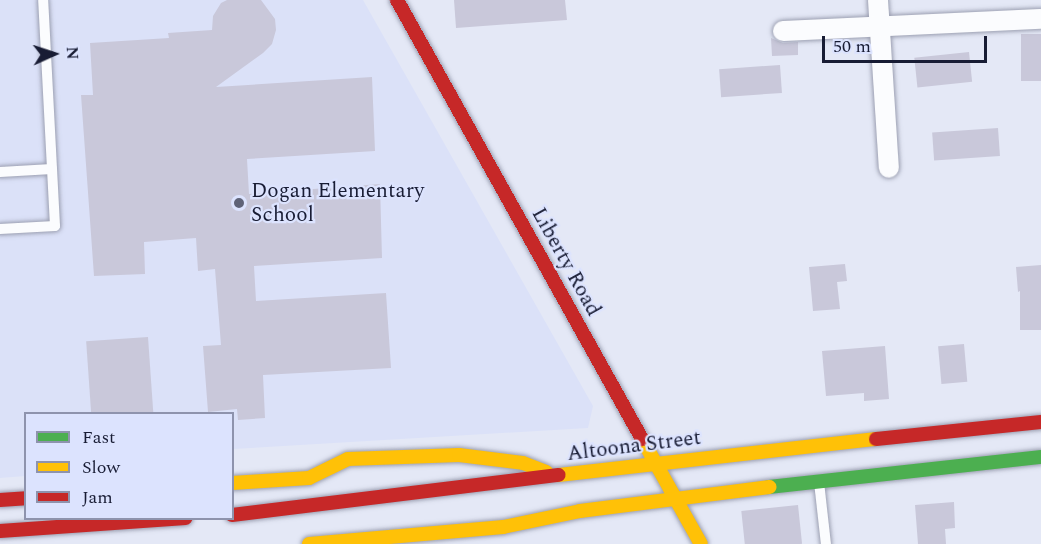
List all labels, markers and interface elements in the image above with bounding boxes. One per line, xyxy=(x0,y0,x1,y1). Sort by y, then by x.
north arrow xyxy=(24,24,84,84)
scale bar xyxy=(825,24,990,62)
text: 50 m xyxy=(833,33,871,60)
text: N xyxy=(60,46,84,60)
place label: Dogan Elementary School xyxy=(251,178,424,228)
marker: Dogan Elementary School xyxy=(232,196,246,210)
street label: Liberty Road xyxy=(526,203,606,321)
legend xyxy=(24,412,234,520)
text: Fast xyxy=(82,424,115,451)
street label: Altoona Street xyxy=(566,425,702,467)
text: Slow xyxy=(82,454,120,481)
text: Jam xyxy=(82,484,113,511)

